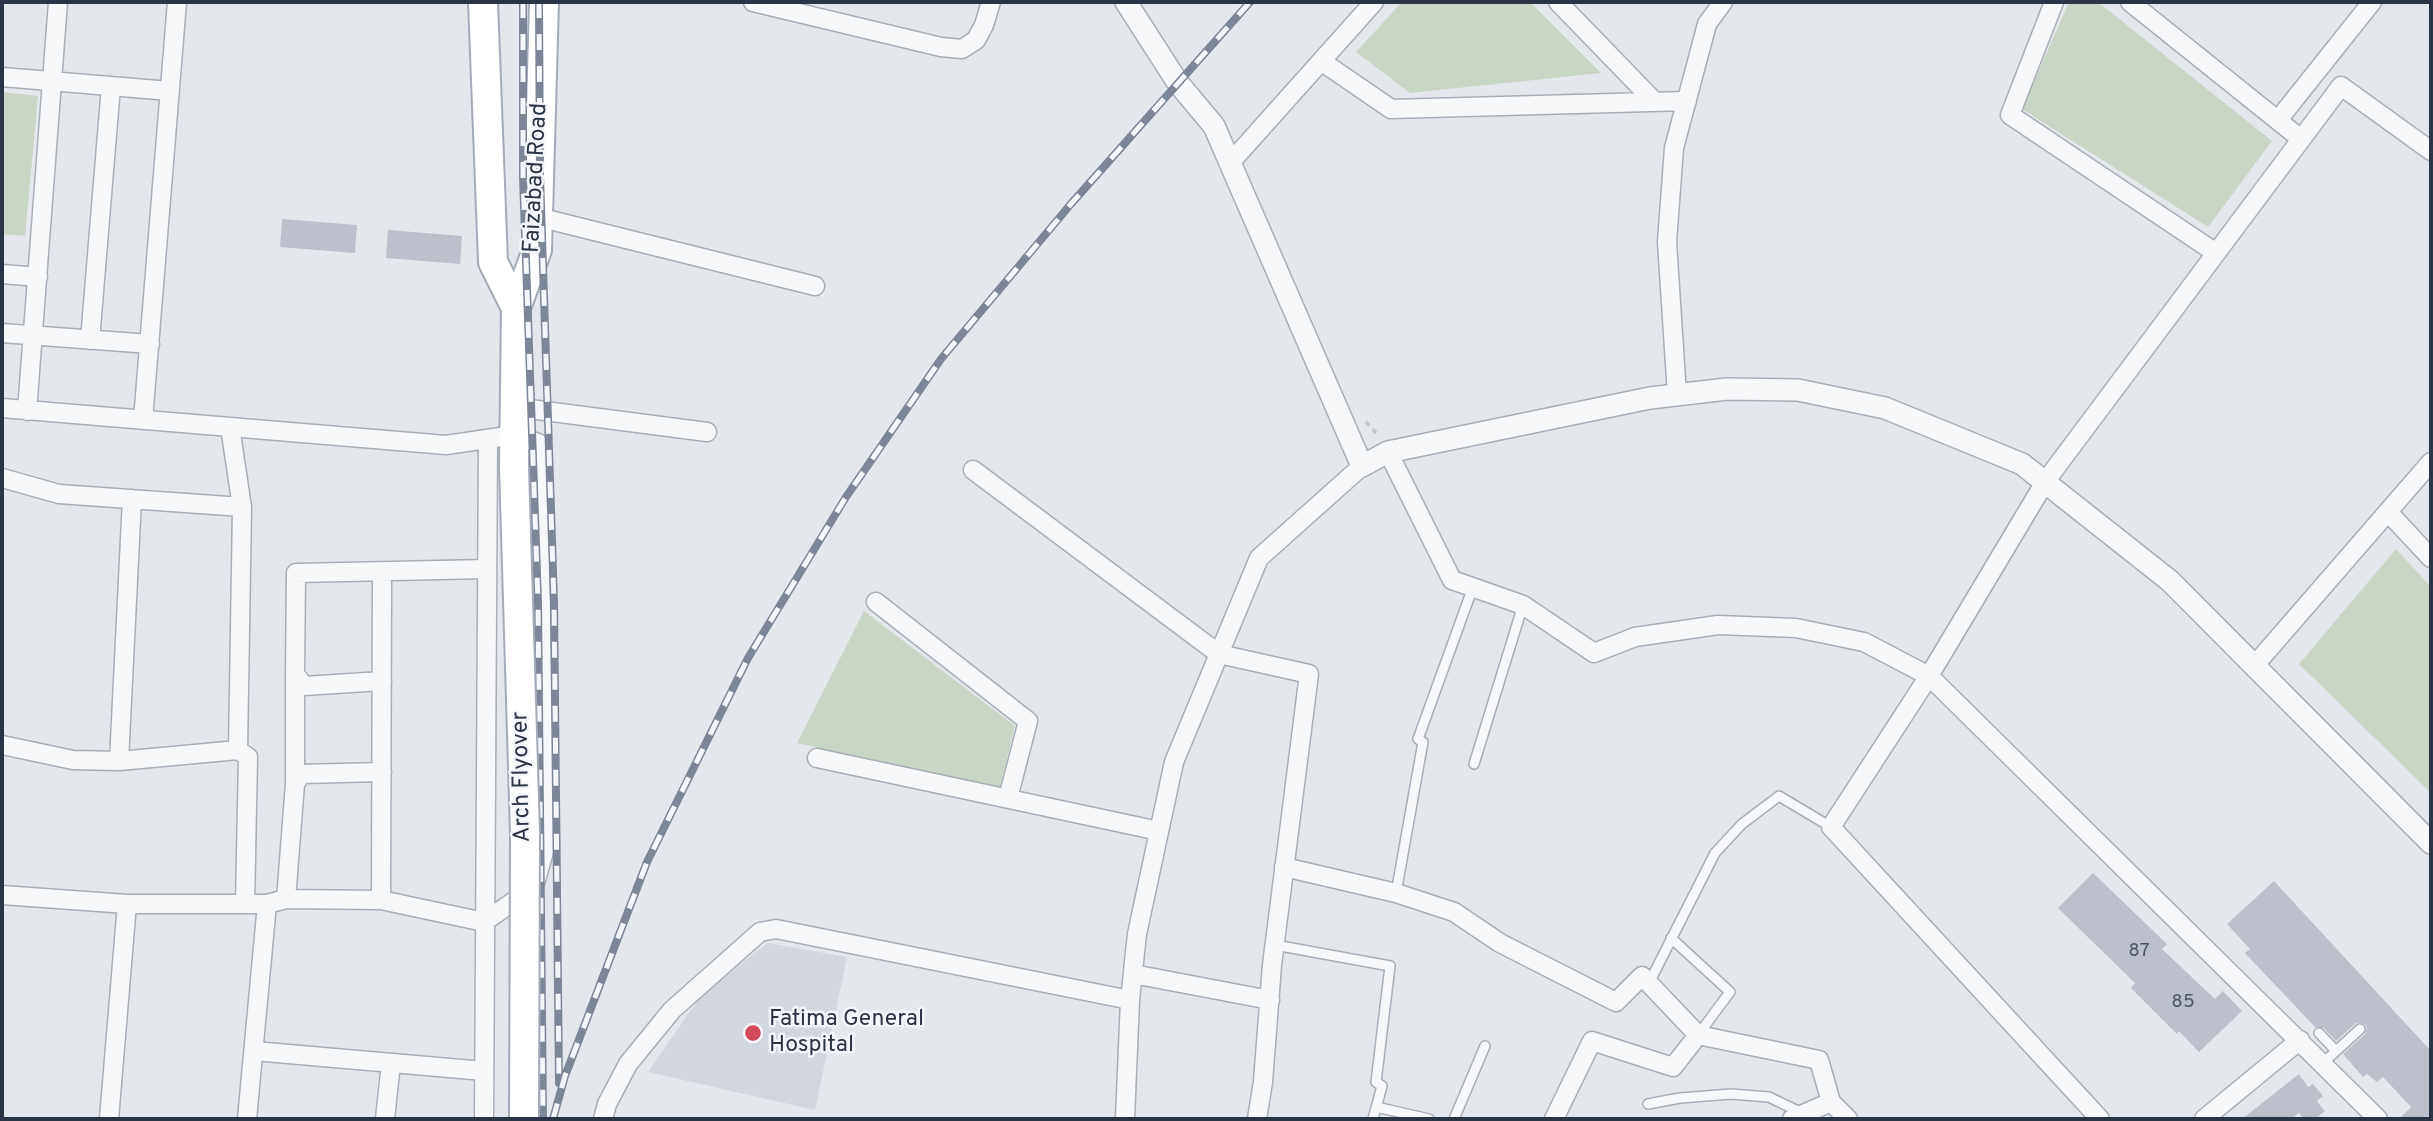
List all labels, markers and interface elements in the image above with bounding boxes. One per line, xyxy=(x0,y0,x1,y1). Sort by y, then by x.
street label: Faizabad Road xyxy=(519,102,555,254)
street label: Arch Flyover xyxy=(508,711,538,843)
house number: 87 xyxy=(2128,941,2150,963)
house number: 85 xyxy=(2171,992,2195,1014)
place label: Fatima General Hospital xyxy=(769,1006,924,1060)
marker: Fatima General Hospital xyxy=(743,1023,763,1043)

